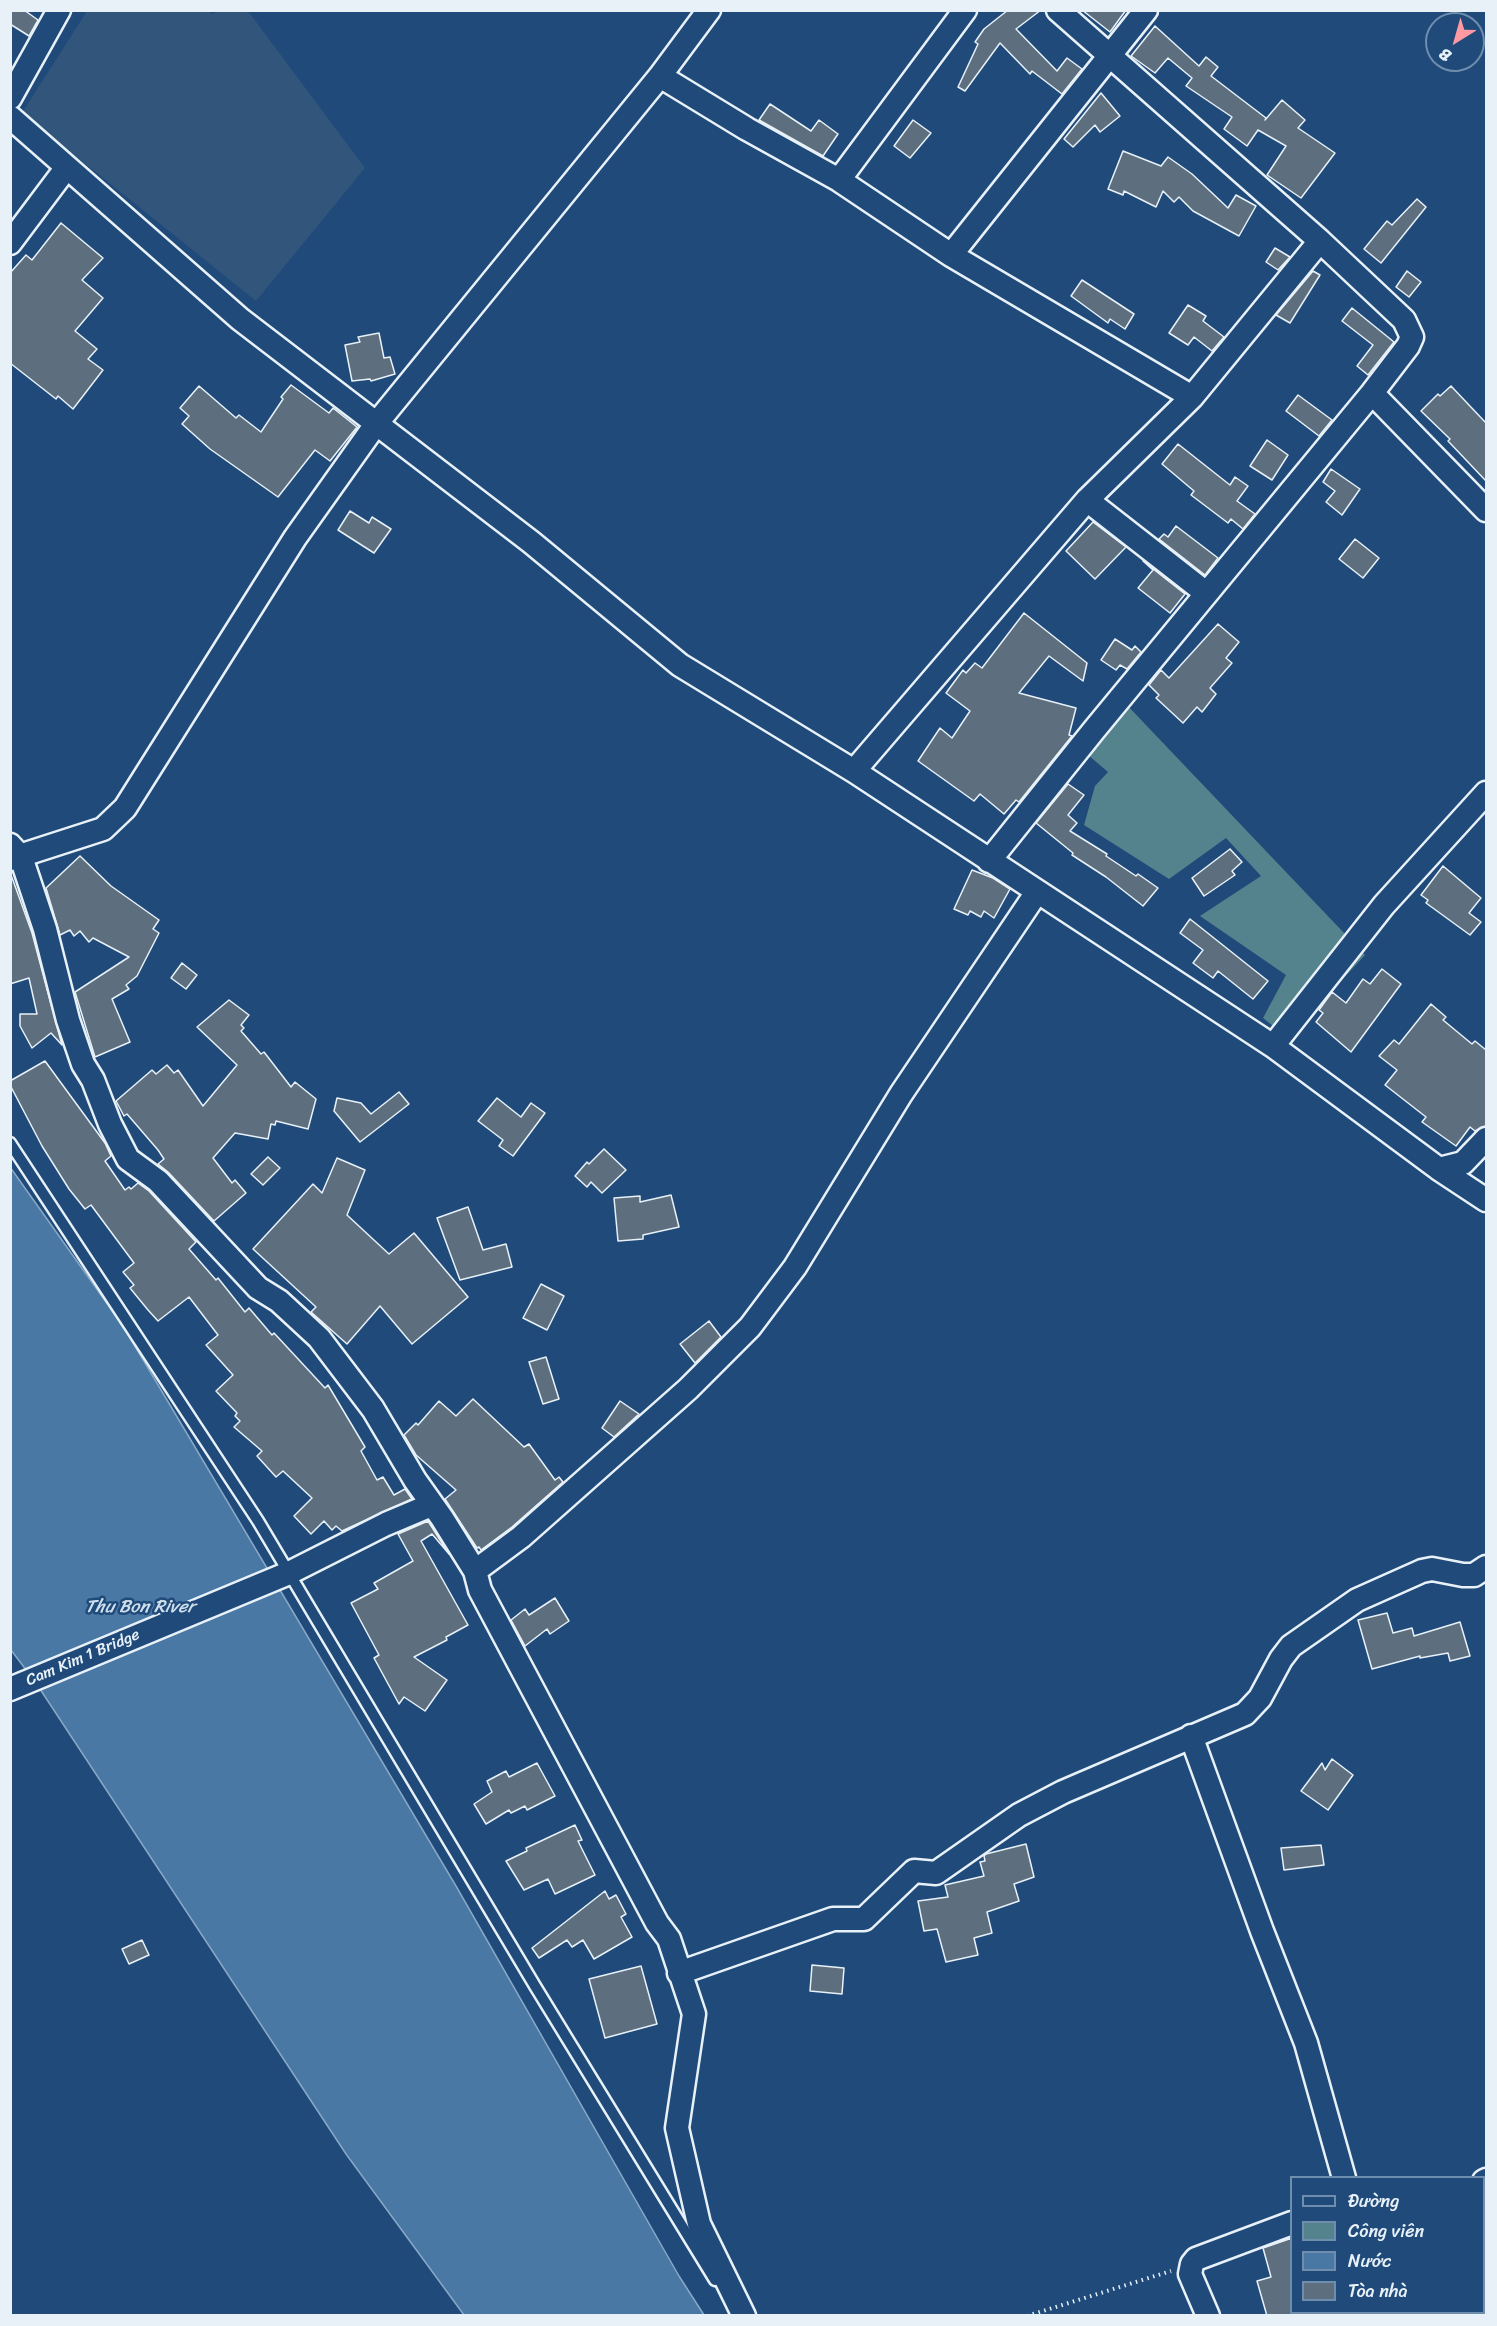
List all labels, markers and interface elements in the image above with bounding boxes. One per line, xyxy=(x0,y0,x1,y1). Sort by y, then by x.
north arrow xyxy=(1425,12,1485,72)
text: B xyxy=(1432,41,1458,70)
water label: Thu Bon River xyxy=(85,1596,195,1618)
street label: Cam Kim 1 Bridge xyxy=(23,1625,143,1691)
legend xyxy=(1290,2176,1485,2314)
text: Đường xyxy=(1348,2185,1399,2217)
text: Công viên xyxy=(1348,2215,1424,2247)
text: Nước xyxy=(1348,2245,1391,2277)
text: Tòa nhà xyxy=(1348,2275,1407,2307)

